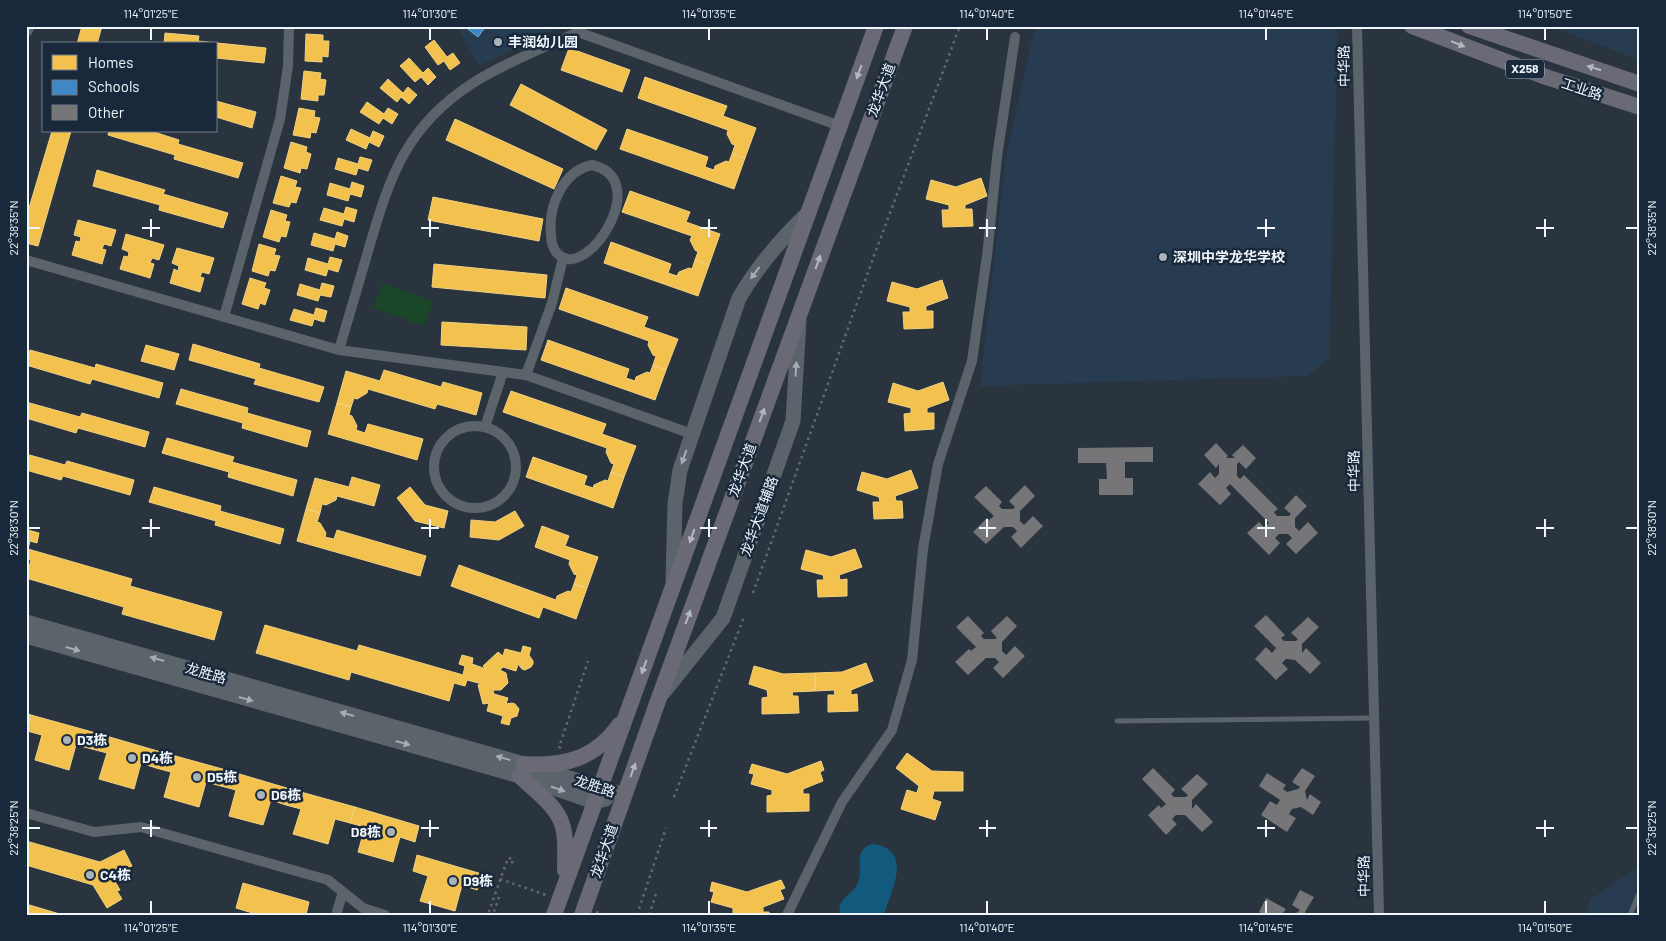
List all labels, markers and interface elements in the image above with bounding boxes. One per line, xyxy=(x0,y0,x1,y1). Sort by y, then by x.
text: 114°01'25"E xyxy=(124,6,178,20)
text: 114°01'30"E xyxy=(402,6,458,20)
text: 114°01'35"E xyxy=(682,6,736,20)
text: 114°01'40"E xyxy=(959,6,1015,20)
text: 114°01'45"E xyxy=(1239,6,1293,20)
text: 114°01'50"E xyxy=(1517,6,1573,20)
place label: 丰润幼儿园 xyxy=(508,33,578,50)
marker: 丰润幼儿园 xyxy=(492,36,504,48)
one-way arrow xyxy=(1450,41,1465,48)
legend xyxy=(42,42,218,132)
street label: 中华路 xyxy=(1335,45,1352,87)
text: Homes xyxy=(88,53,133,71)
road number: X258 xyxy=(1506,60,1544,78)
street label: 龙华大道 xyxy=(863,61,898,119)
one-way arrow xyxy=(1586,64,1601,72)
one-way arrow xyxy=(855,65,863,80)
street label: 工业路 xyxy=(1560,74,1605,103)
text: Schools xyxy=(88,77,140,95)
text: Other xyxy=(88,103,125,121)
text: 22°38'35"N xyxy=(6,200,20,256)
text: 22°38'35"N xyxy=(1644,200,1658,256)
place label: 深圳中学龙华学校 xyxy=(1173,248,1285,265)
marker: 深圳中学龙华学校 xyxy=(1157,251,1169,263)
one-way arrow xyxy=(815,255,822,270)
one-way arrow xyxy=(749,266,760,279)
one-way arrow xyxy=(793,360,801,376)
one-way arrow xyxy=(758,407,766,422)
street label: 龙华大道 xyxy=(724,441,759,499)
one-way arrow xyxy=(680,450,688,465)
street label: 中华路 xyxy=(1345,450,1362,492)
street label: 龙华大道辅路 xyxy=(736,473,781,558)
text: 22°38'30"N xyxy=(6,500,20,556)
text: 22°38'30"N xyxy=(1644,500,1658,556)
one-way arrow xyxy=(688,529,696,544)
one-way arrow xyxy=(684,609,692,624)
one-way arrow xyxy=(66,646,81,654)
one-way arrow xyxy=(149,655,164,663)
street label: 龙胜路 xyxy=(184,659,229,686)
one-way arrow xyxy=(640,660,648,675)
one-way arrow xyxy=(239,695,254,703)
one-way arrow xyxy=(339,709,354,717)
place label: D3栋 xyxy=(77,731,107,748)
marker: D3栋 xyxy=(61,734,73,746)
one-way arrow xyxy=(395,740,410,748)
place label: D4栋 xyxy=(142,749,173,766)
marker: D4栋 xyxy=(126,752,138,764)
one-way arrow xyxy=(495,754,510,762)
one-way arrow xyxy=(630,762,637,777)
place label: D5栋 xyxy=(207,768,237,785)
marker: D5栋 xyxy=(191,771,203,783)
street label: 龙胜路 xyxy=(573,771,618,800)
place label: D6栋 xyxy=(271,786,301,803)
one-way arrow xyxy=(551,786,566,794)
marker: D6栋 xyxy=(255,789,267,801)
text: 22°38'25"N xyxy=(6,800,20,856)
text: 22°38'25"N xyxy=(1644,800,1658,856)
street label: 龙华大道 xyxy=(586,822,621,880)
place label: D8栋 xyxy=(351,823,381,840)
marker: D8栋 xyxy=(385,826,397,838)
street label: 中华路 xyxy=(1355,855,1372,897)
place label: C4栋 xyxy=(100,866,131,883)
marker: C4栋 xyxy=(84,869,96,881)
place label: D9栋 xyxy=(463,872,493,889)
marker: D9栋 xyxy=(447,875,459,887)
text: 114°01'25"E xyxy=(124,920,178,934)
text: 114°01'30"E xyxy=(402,920,458,934)
text: 114°01'35"E xyxy=(682,920,736,934)
text: 114°01'40"E xyxy=(959,920,1015,934)
text: 114°01'45"E xyxy=(1239,920,1293,934)
text: 114°01'50"E xyxy=(1517,920,1573,934)

